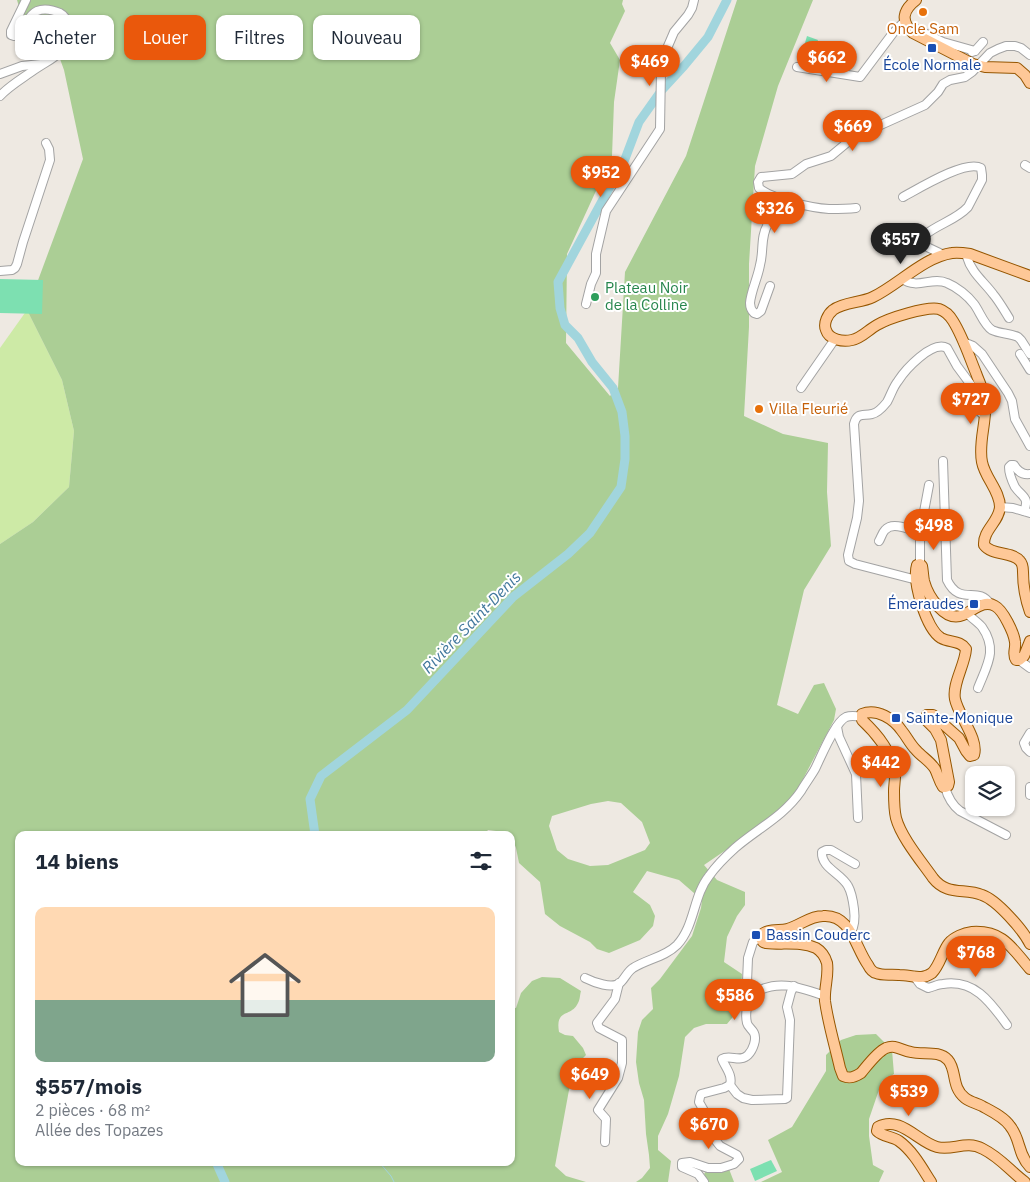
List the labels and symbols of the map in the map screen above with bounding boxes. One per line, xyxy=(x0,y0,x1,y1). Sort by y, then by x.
marker: Oncle Sam xyxy=(917,6,929,18)
place label: Oncle Sam xyxy=(887,19,959,38)
pin: $662 xyxy=(797,41,857,83)
marker: École Normale xyxy=(926,42,938,54)
pin: $469 xyxy=(620,44,680,87)
place label: École Normale xyxy=(883,55,981,74)
pin: $669 xyxy=(823,110,883,152)
pin: $952 xyxy=(571,156,631,198)
pin: $326 xyxy=(745,192,805,234)
pin: $557 xyxy=(871,222,931,265)
place label: Plateau Noir de la Colline xyxy=(605,278,688,314)
marker: Plateau Noir de la Colline xyxy=(589,291,601,303)
pin: $727 xyxy=(941,382,1001,425)
place label: Villa Fleurié xyxy=(769,399,848,418)
marker: Villa Fleurié xyxy=(753,403,765,415)
pin: $498 xyxy=(904,508,964,551)
water label: Rivière Saint-Denis xyxy=(417,567,525,677)
place label: Émeraudes xyxy=(888,594,964,613)
marker: Émeraudes xyxy=(968,598,980,610)
place label: Sainte-Monique xyxy=(906,708,1013,727)
marker: Sainte-Monique xyxy=(890,712,902,724)
pin: $442 xyxy=(851,746,911,788)
place label: Bassin Couderc xyxy=(766,925,871,944)
marker: Bassin Couderc xyxy=(750,929,762,941)
pin: $768 xyxy=(946,936,1006,978)
pin: $586 xyxy=(705,978,765,1021)
pin: $649 xyxy=(560,1058,620,1100)
pin: $539 xyxy=(879,1074,939,1117)
pin: $670 xyxy=(679,1108,739,1150)

